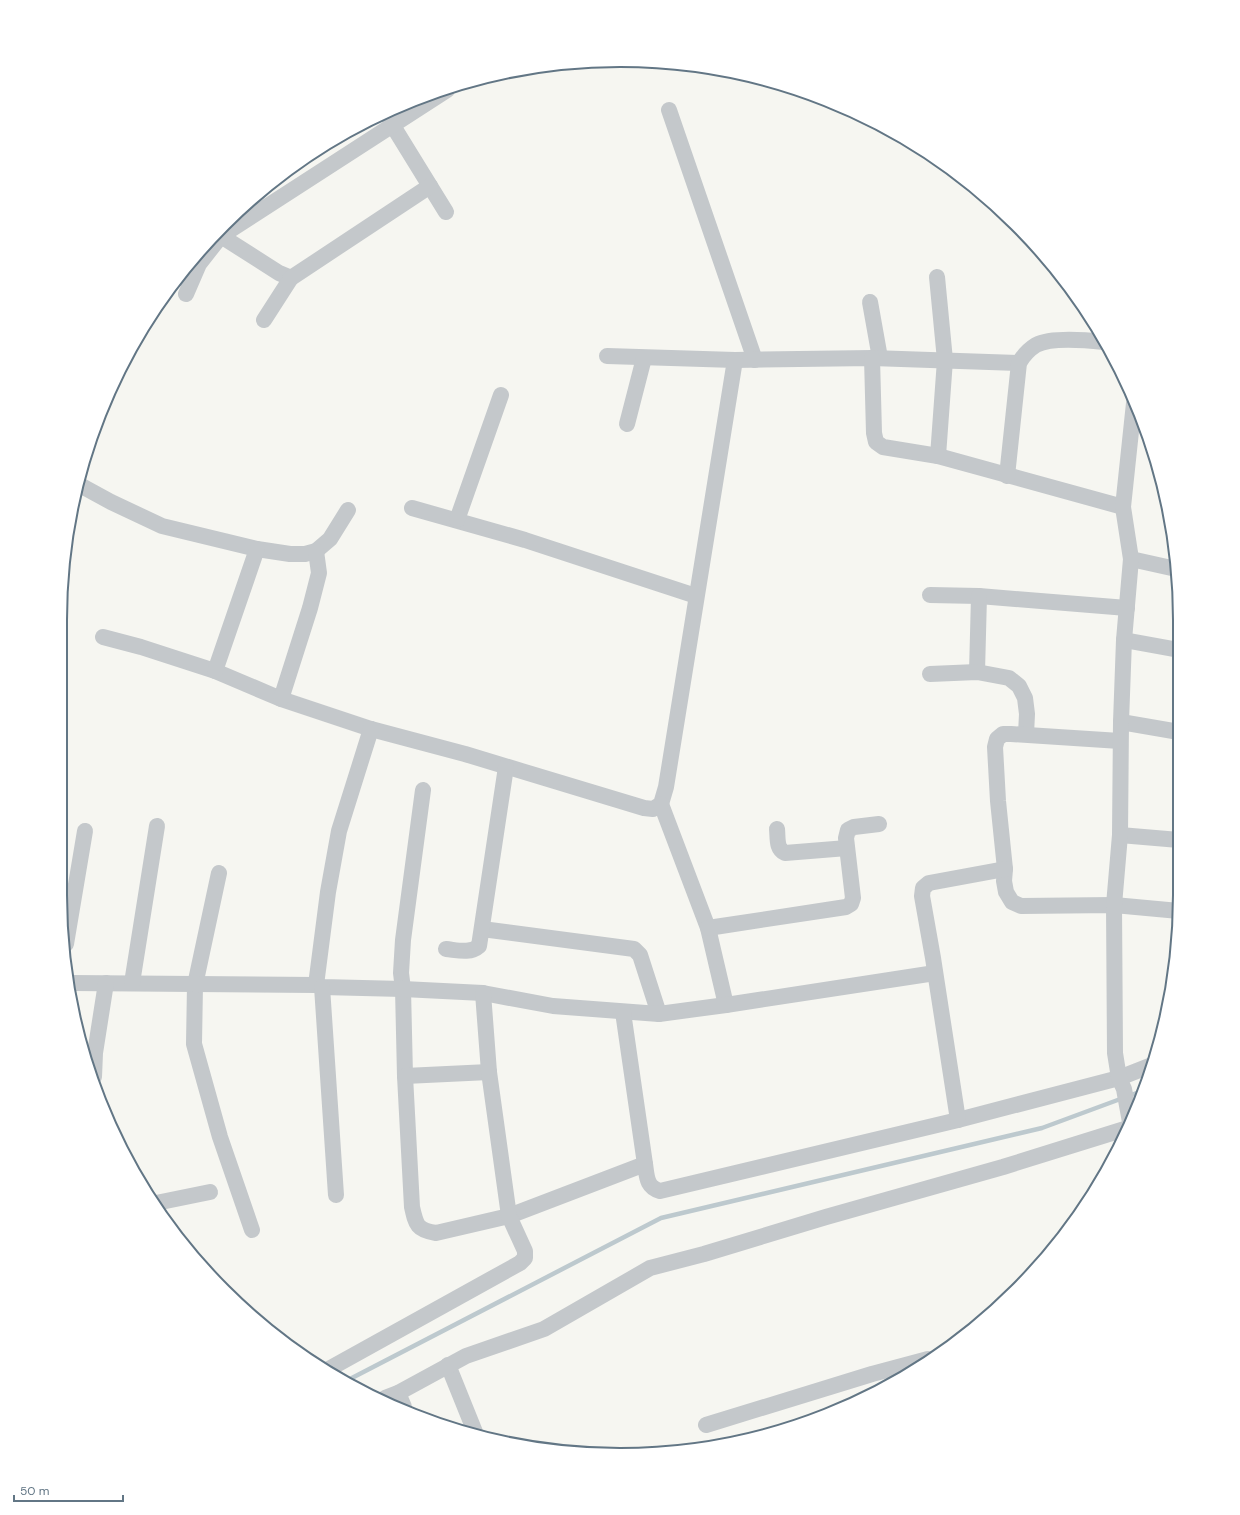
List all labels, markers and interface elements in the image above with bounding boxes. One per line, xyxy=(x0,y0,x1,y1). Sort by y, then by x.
scale bar xyxy=(14,1477,123,1503)
text: 50 m xyxy=(20,1483,49,1499)

